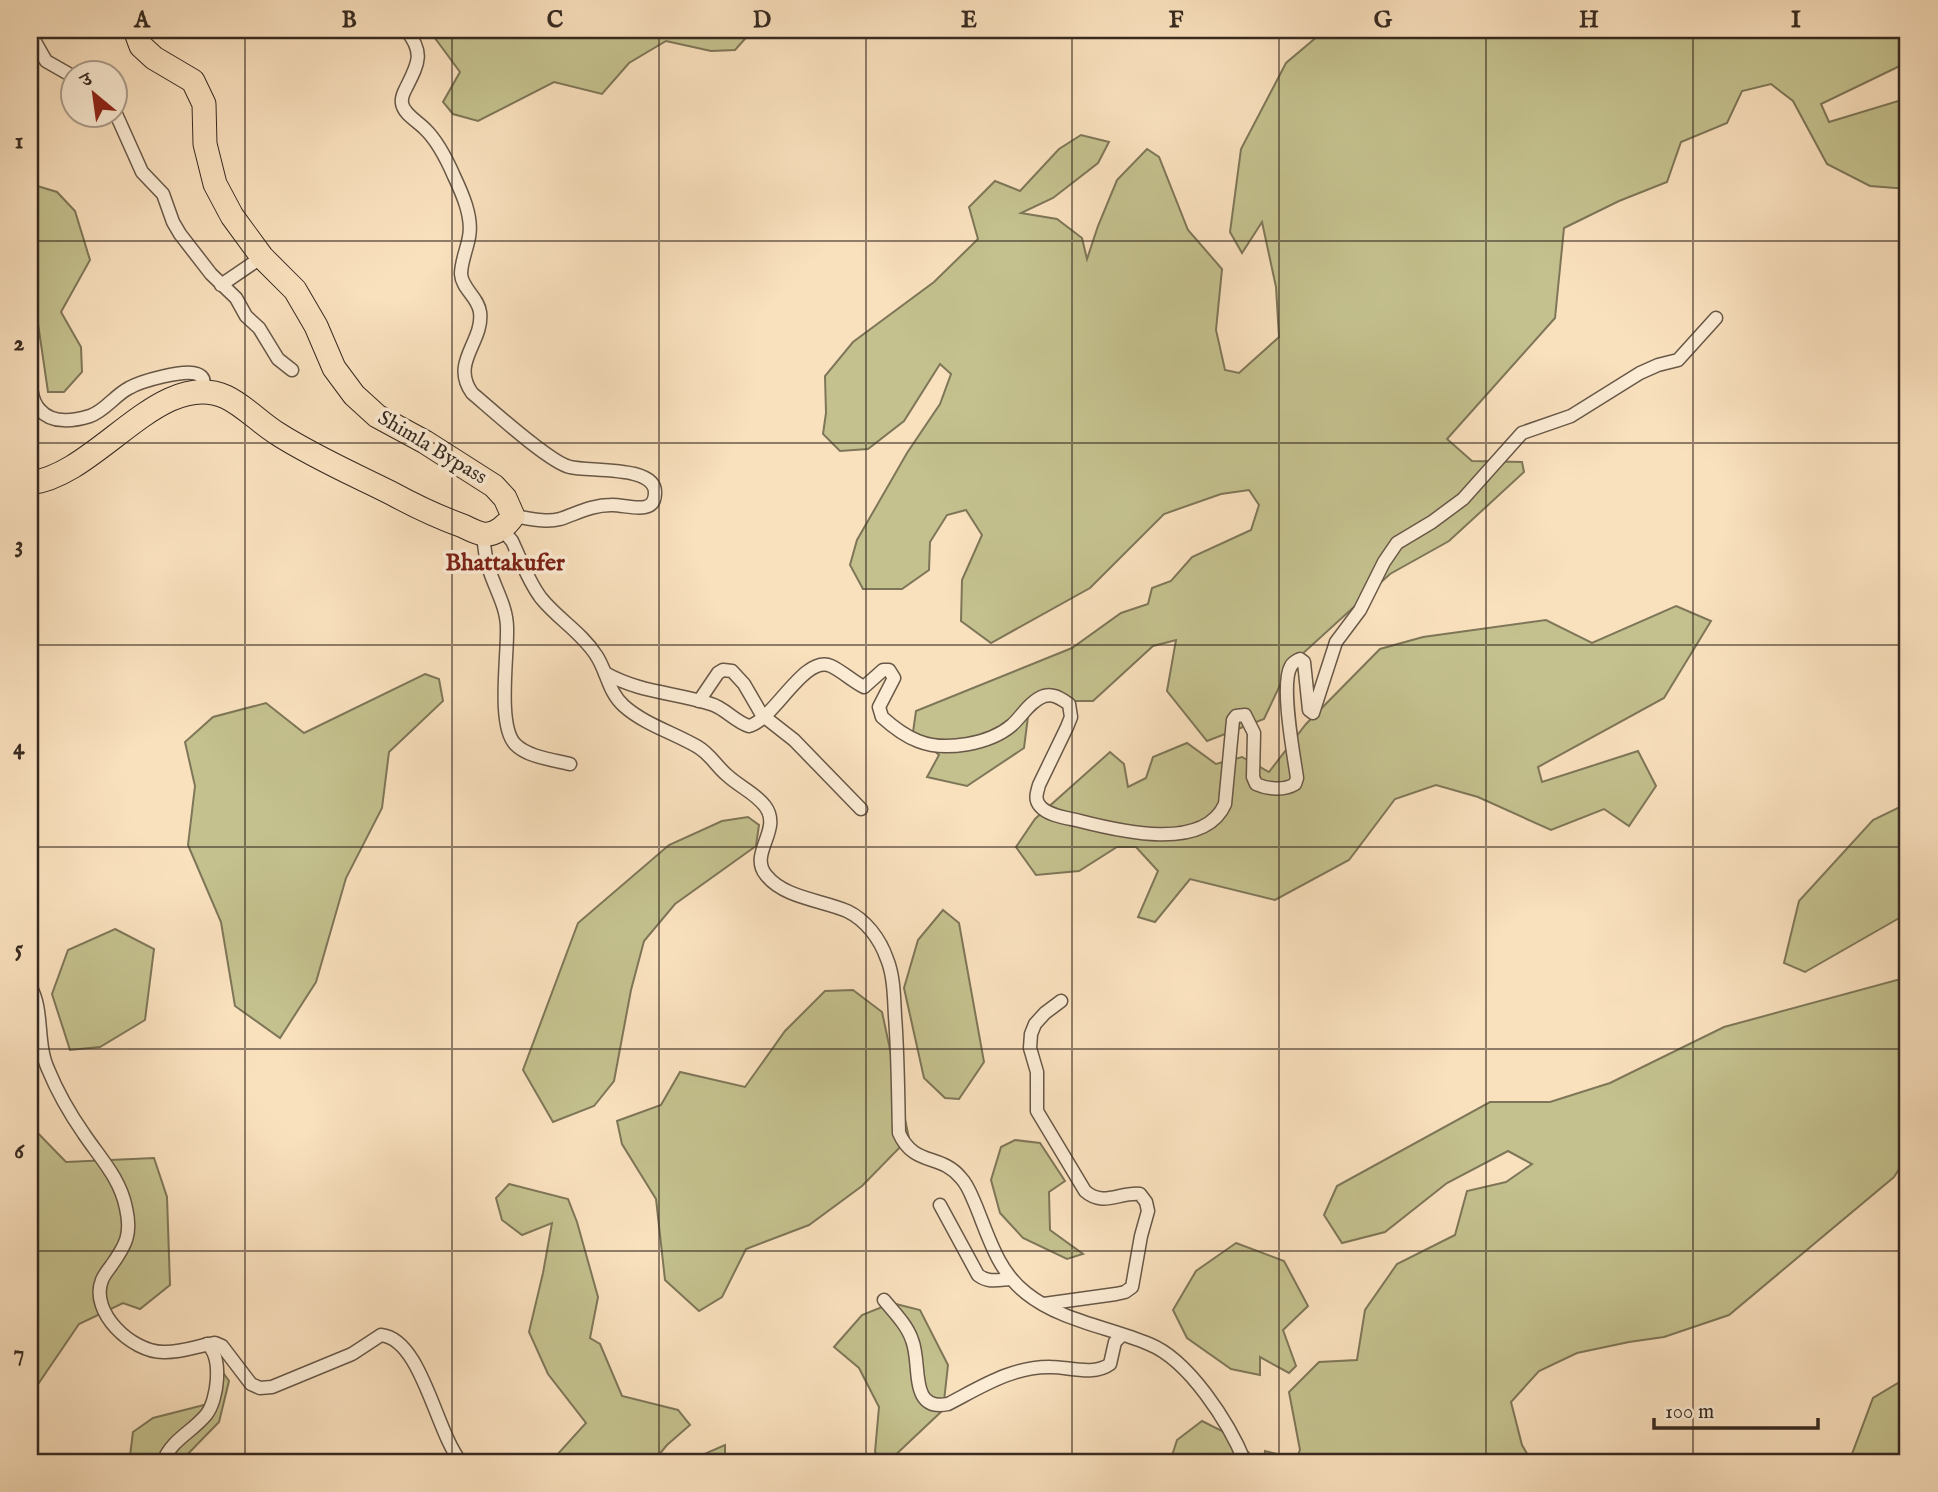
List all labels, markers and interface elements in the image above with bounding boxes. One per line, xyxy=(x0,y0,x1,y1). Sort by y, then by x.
text: A xyxy=(133,6,151,35)
text: B xyxy=(341,6,357,35)
text: C xyxy=(547,6,564,35)
text: D xyxy=(753,6,771,35)
text: E xyxy=(961,6,977,35)
text: F xyxy=(1169,6,1184,35)
text: G xyxy=(1374,6,1393,35)
text: H xyxy=(1579,6,1599,35)
text: I xyxy=(1791,6,1801,35)
north arrow xyxy=(60,60,130,130)
text: उ xyxy=(75,67,98,95)
text: 1 xyxy=(15,127,23,156)
text: 2 xyxy=(14,329,25,358)
street label: Shimla Bypass xyxy=(372,405,492,491)
text: 3 xyxy=(15,531,23,560)
district label: Bhattakufer xyxy=(445,548,565,579)
text: 4 xyxy=(13,733,25,762)
text: 5 xyxy=(15,935,24,964)
text: 6 xyxy=(14,1137,25,1166)
text: 7 xyxy=(14,1339,24,1368)
scale bar xyxy=(1654,1387,1819,1431)
text: 100 m xyxy=(1665,1399,1714,1426)

